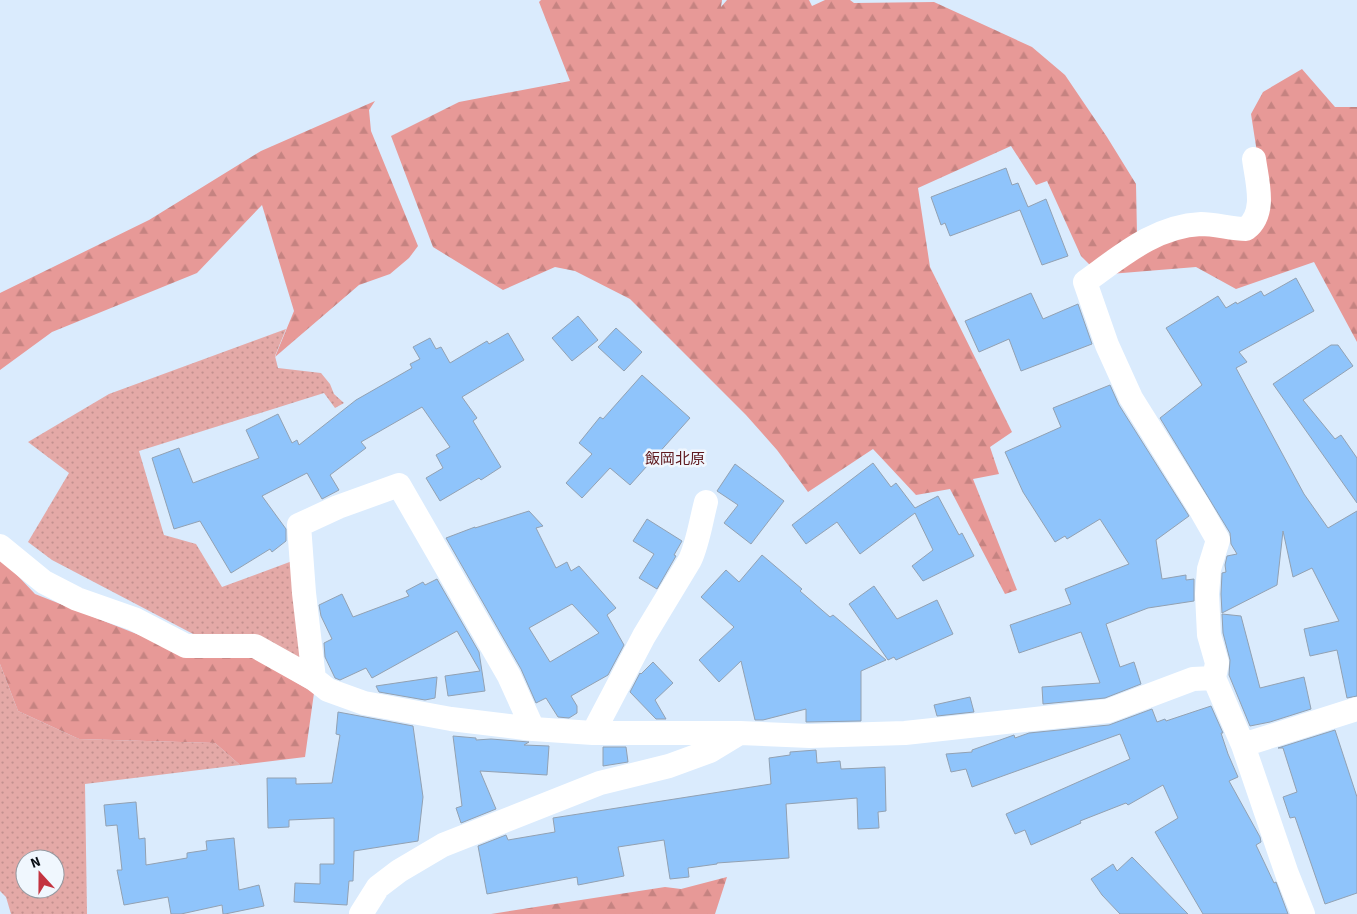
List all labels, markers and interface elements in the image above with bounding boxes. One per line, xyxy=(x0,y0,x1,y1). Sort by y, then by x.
district label: 飯岡北原 xyxy=(645,449,705,470)
north arrow xyxy=(15,849,65,899)
text: N xyxy=(28,852,44,874)

